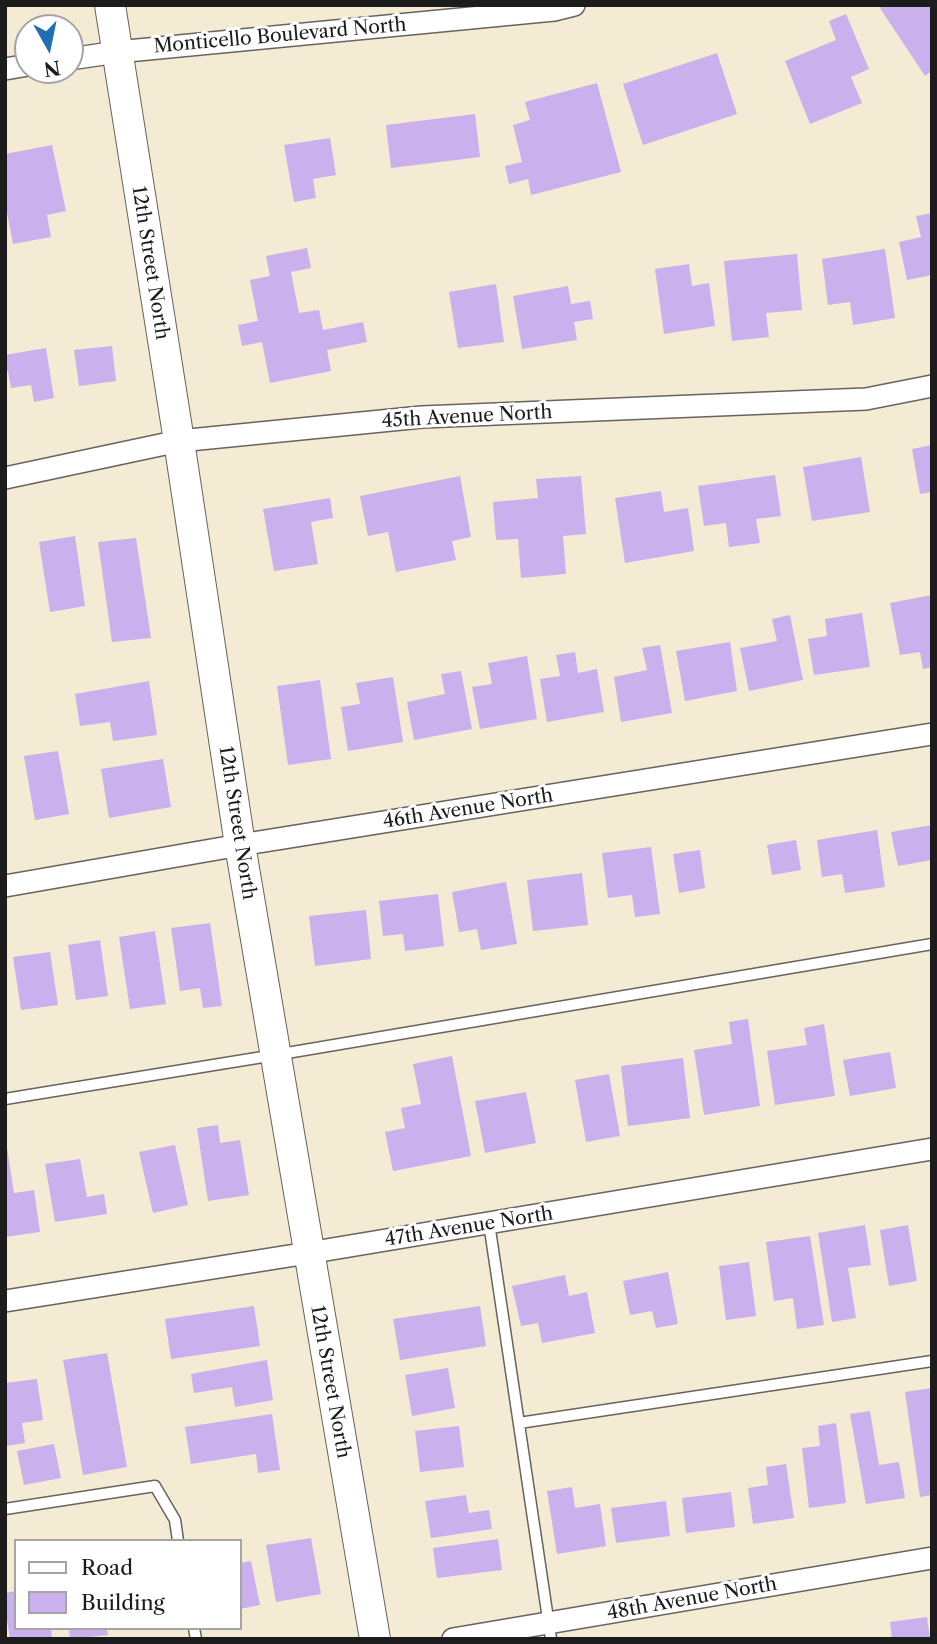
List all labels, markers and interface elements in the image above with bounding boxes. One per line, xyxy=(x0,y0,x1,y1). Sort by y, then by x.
north arrow xyxy=(14,14,84,84)
street label: Monticello Boulevard North xyxy=(153,14,407,58)
text: N xyxy=(42,56,62,81)
street label: 12th Street North xyxy=(127,185,173,341)
street label: 45th Avenue North xyxy=(381,401,553,433)
street label: 12th Street North xyxy=(214,745,260,901)
street label: 46th Avenue North xyxy=(381,784,555,834)
street label: 47th Avenue North xyxy=(383,1202,555,1252)
street label: 12th Street North xyxy=(305,1304,355,1460)
legend xyxy=(14,1539,242,1630)
text: Road xyxy=(81,1555,133,1580)
street label: 48th Avenue North xyxy=(605,1573,779,1625)
text: Building xyxy=(81,1590,165,1615)

